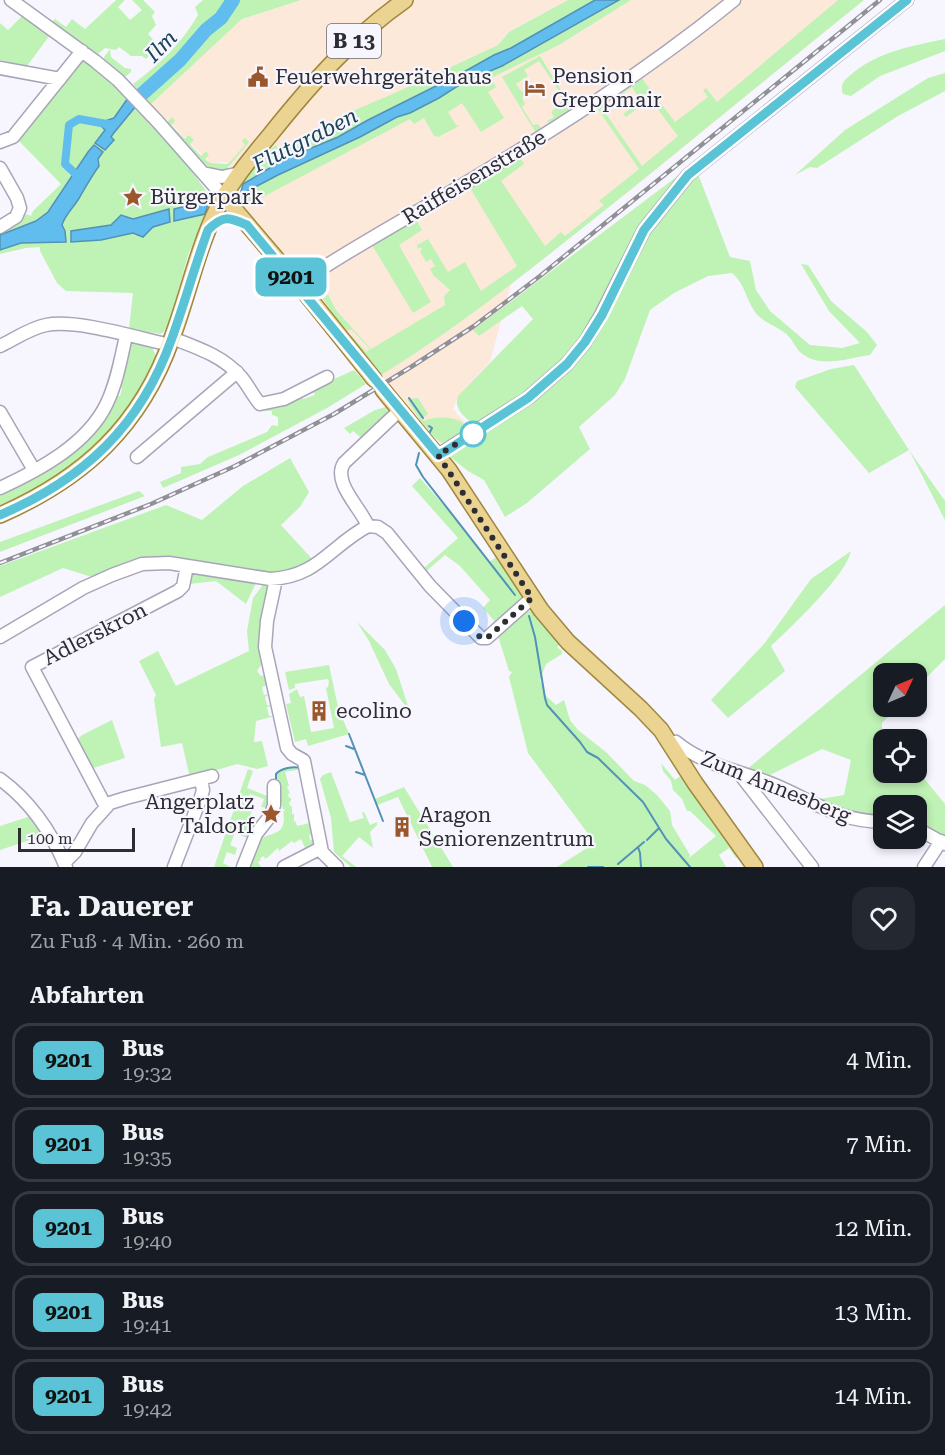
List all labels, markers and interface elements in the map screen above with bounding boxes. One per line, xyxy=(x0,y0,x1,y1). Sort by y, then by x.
road number: B 13 xyxy=(327,24,381,58)
water label: Ilm xyxy=(139,25,182,68)
place label: Pension Greppmair xyxy=(552,64,662,112)
public building icon: Feuerwehrgerätehaus xyxy=(246,65,270,89)
place label: Feuerwehrgerätehaus xyxy=(275,65,491,89)
hotel icon: Pension Greppmair xyxy=(523,76,547,100)
water label: Flutgraben xyxy=(247,103,362,178)
street label: Raiffeisenstraße xyxy=(398,125,550,229)
place icon: Bürgerpark xyxy=(121,185,145,209)
place label: Bürgerpark xyxy=(150,185,264,209)
line badge: 9201 xyxy=(249,258,333,296)
text: 9201 xyxy=(267,265,315,289)
unlabelled marker xyxy=(460,421,486,447)
street label: Adlerskron xyxy=(39,597,151,670)
your location xyxy=(449,606,479,636)
north arrow xyxy=(873,663,927,717)
map controls xyxy=(873,663,927,849)
building icon: ecolino xyxy=(307,699,331,723)
place label: ecolino xyxy=(336,699,412,723)
button: locate xyxy=(873,729,927,783)
street label: Zum Annesberg xyxy=(698,746,854,828)
place label: Angerplatz Taldorf xyxy=(145,790,255,838)
button: layers xyxy=(873,795,927,849)
place icon: Angerplatz Taldorf xyxy=(259,802,283,826)
place label: Aragon Seniorenzentrum xyxy=(419,803,594,851)
building icon: Aragon Seniorenzentrum xyxy=(390,815,414,839)
scale bar xyxy=(18,825,135,852)
text: 100 m xyxy=(27,829,73,848)
button: heart xyxy=(852,887,915,950)
text: Fa. Dauerer xyxy=(30,890,193,923)
text: Zu Fuß · 4 Min. · 260 m xyxy=(30,929,244,953)
text: Abfahrten xyxy=(30,983,144,1008)
text: Bus xyxy=(122,1036,164,1061)
text: 9201 xyxy=(45,1048,92,1072)
text: 4 Min. xyxy=(846,1048,912,1073)
text: 19:32 xyxy=(122,1061,172,1085)
text: Bus xyxy=(122,1120,164,1145)
text: 9201 xyxy=(45,1132,92,1156)
text: 7 Min. xyxy=(846,1132,912,1157)
text: 19:35 xyxy=(122,1145,172,1169)
text: Bus xyxy=(122,1204,164,1229)
text: 9201 xyxy=(45,1216,92,1240)
text: 12 Min. xyxy=(834,1216,912,1241)
text: 19:40 xyxy=(122,1229,172,1253)
text: Bus xyxy=(122,1288,164,1313)
text: 9201 xyxy=(45,1300,92,1324)
text: 13 Min. xyxy=(834,1300,912,1325)
text: 19:41 xyxy=(122,1313,172,1337)
text: Bus xyxy=(122,1372,164,1397)
text: 9201 xyxy=(45,1384,92,1408)
text: 14 Min. xyxy=(834,1384,912,1409)
text: 19:42 xyxy=(122,1397,172,1421)

